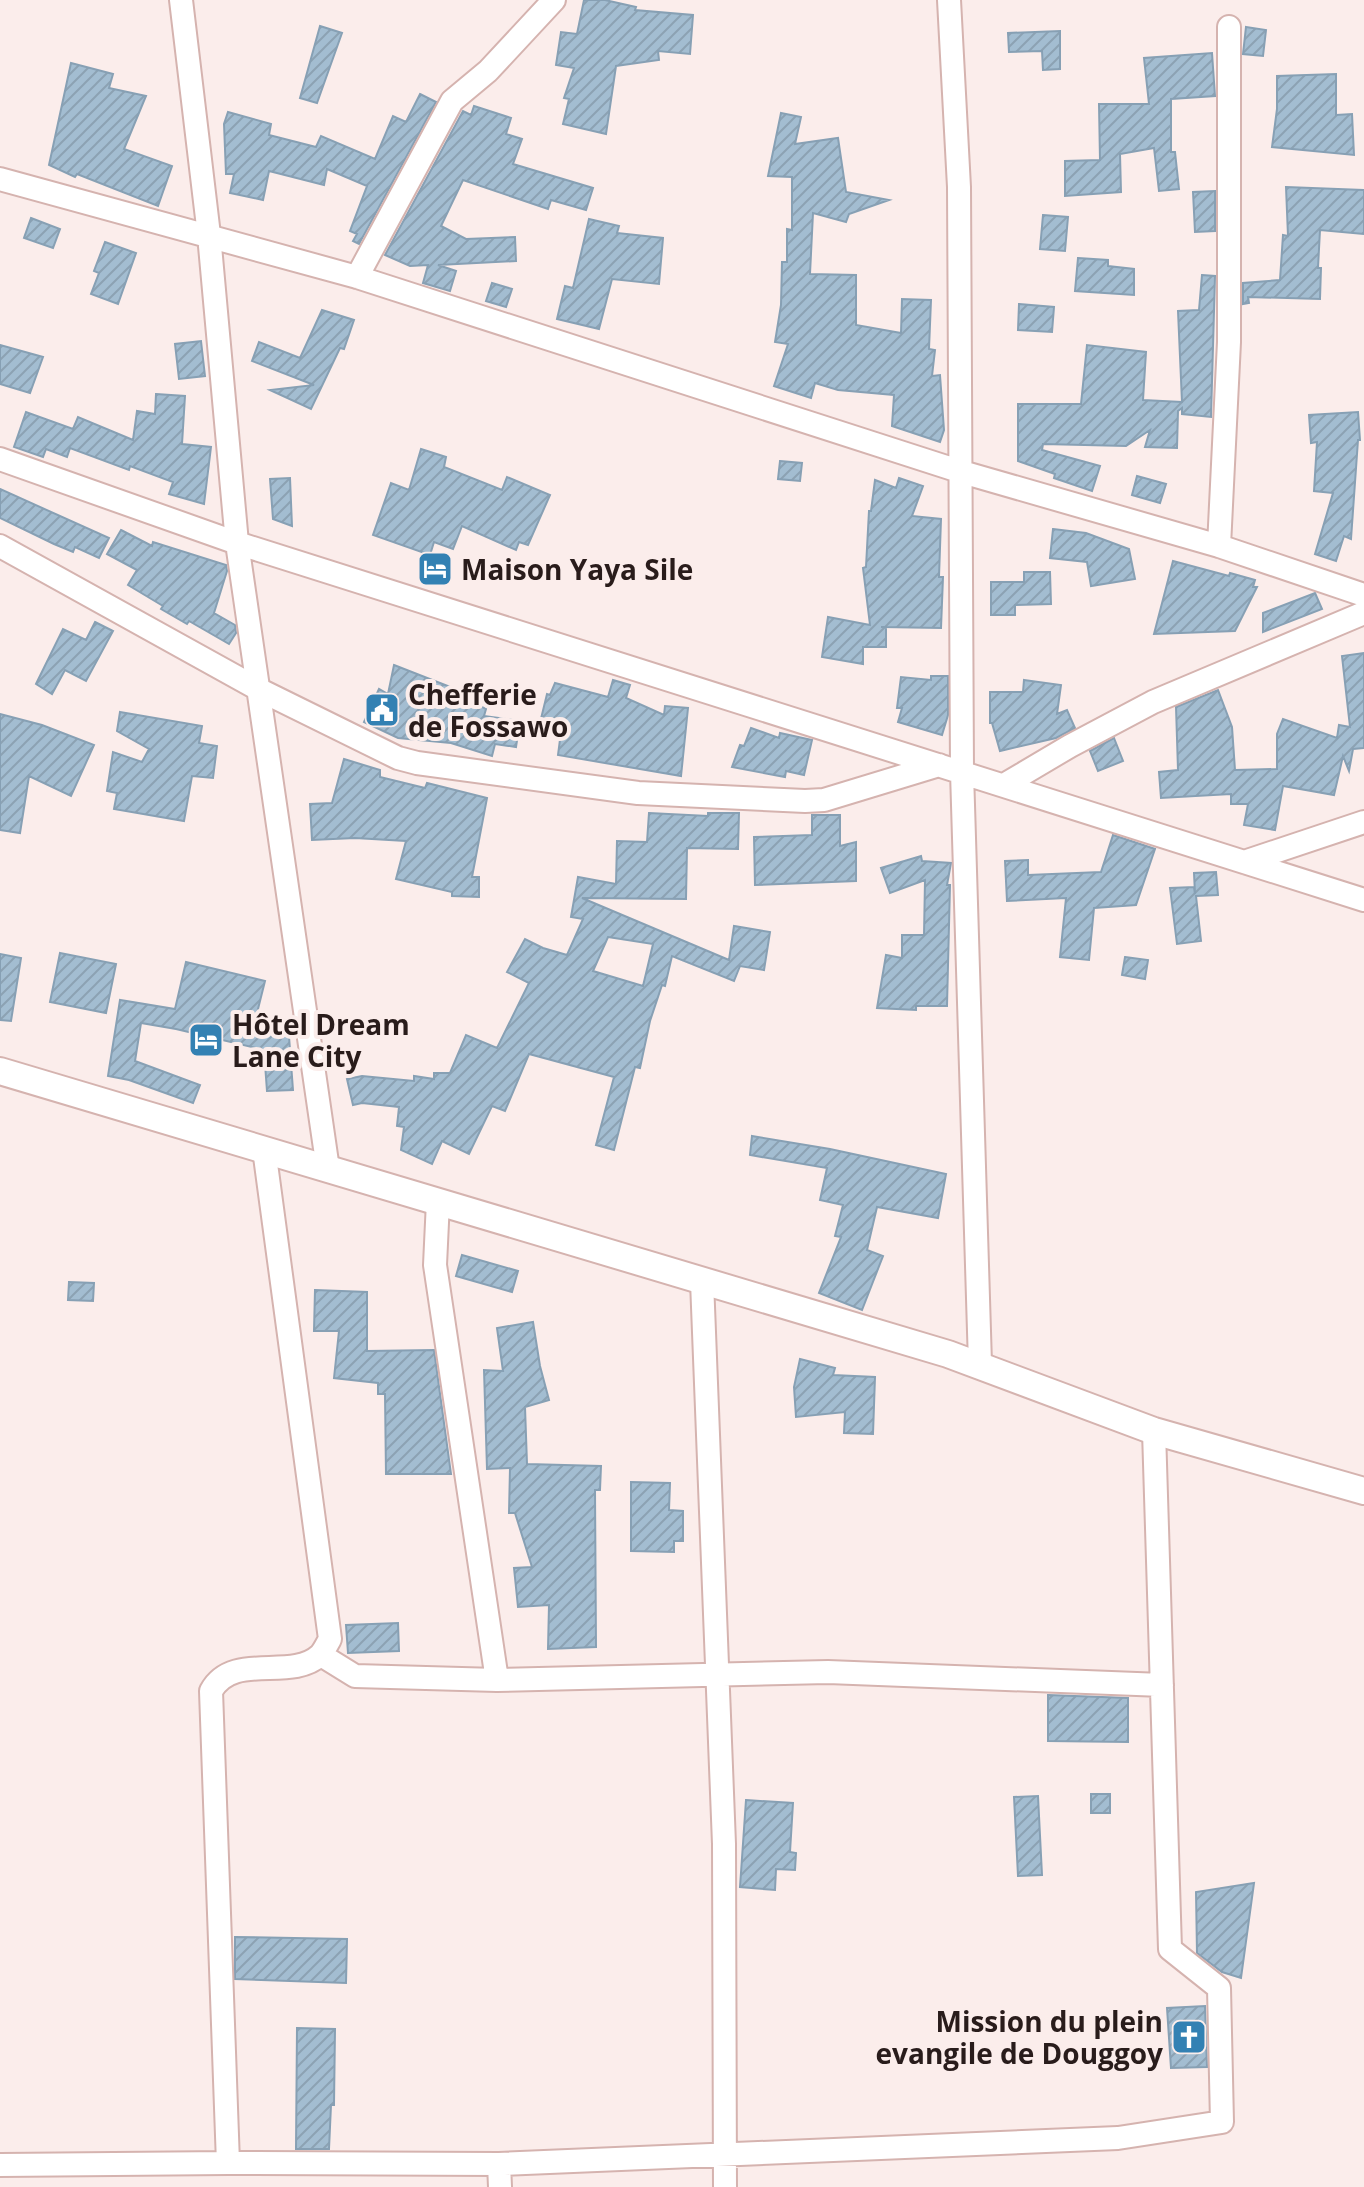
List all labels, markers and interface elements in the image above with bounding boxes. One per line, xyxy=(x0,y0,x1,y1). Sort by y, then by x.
hotel icon: Maison Yaya Sile xyxy=(416,550,454,588)
place label: Maison Yaya Sile xyxy=(461,550,693,588)
place label: Chefferie de Fossawo xyxy=(408,675,568,745)
public building icon: Chefferie de Fossawo xyxy=(363,691,401,729)
place label: Hôtel Dream Lane City xyxy=(232,1005,410,1075)
hotel icon: Hôtel Dream Lane City xyxy=(187,1021,225,1059)
place label: Mission du plein evangile de Douggoy xyxy=(876,2002,1163,2072)
church icon: Mission du plein evangile de Douggoy xyxy=(1170,2018,1208,2056)

